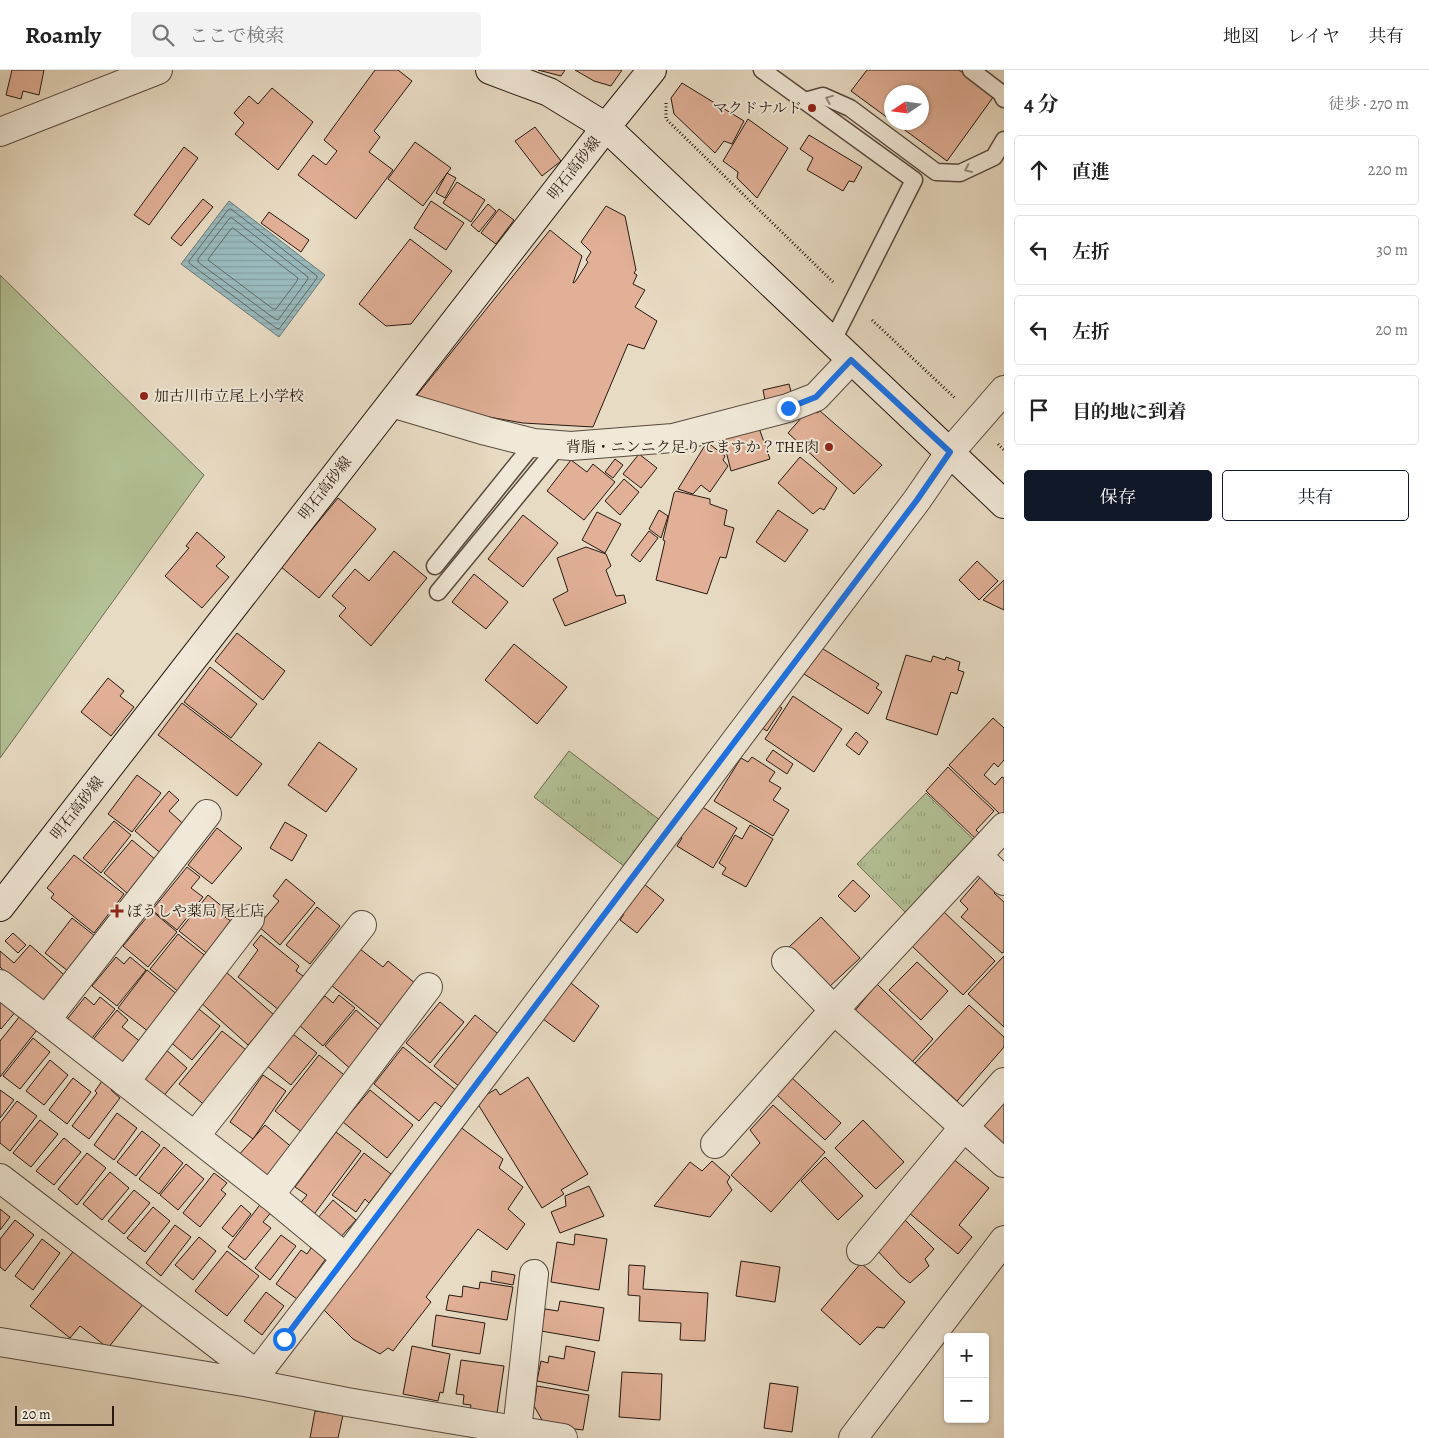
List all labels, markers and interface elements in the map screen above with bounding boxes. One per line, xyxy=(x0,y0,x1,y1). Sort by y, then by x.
search box xyxy=(131,12,481,57)
text: Roamly xyxy=(25,19,101,51)
icon: search xyxy=(149,21,177,49)
text: ここで検索 xyxy=(189,23,284,49)
text: 地図 xyxy=(1223,24,1259,48)
text: レイヤ xyxy=(1287,24,1340,48)
text: 共有 xyxy=(1368,24,1404,48)
north arrow xyxy=(884,85,929,130)
text: 4 分 xyxy=(1024,90,1059,118)
text: 徒歩 · 270 m xyxy=(1328,93,1409,115)
one-way arrow xyxy=(825,95,834,106)
place label: マクドナルド xyxy=(713,98,802,118)
marker: マクドナルド xyxy=(806,102,818,114)
street label: 明石高砂線 xyxy=(543,132,605,204)
icon: ahead xyxy=(1025,156,1053,184)
text: 直進 xyxy=(1072,159,1110,185)
text: 220 m xyxy=(1368,159,1408,181)
one-way arrow xyxy=(964,163,973,173)
icon: left xyxy=(1025,236,1053,264)
text: 左折 xyxy=(1072,239,1110,265)
text: 30 m xyxy=(1376,239,1408,261)
icon: left xyxy=(1025,316,1053,344)
text: 左折 xyxy=(1072,319,1110,345)
text: 20 m xyxy=(1375,319,1408,341)
place label: 加古川市立尾上小学校 xyxy=(154,386,304,406)
marker: 加古川市立尾上小学校 xyxy=(138,390,150,402)
icon: arrive xyxy=(1025,396,1053,424)
route end xyxy=(777,397,800,420)
text: 目的地に到着 xyxy=(1072,399,1186,425)
place label: 背脂・ニンニク足りてますか？THE肉 xyxy=(566,437,819,457)
marker: 背脂・ニンニク足りてますか？THE肉 xyxy=(823,441,835,453)
street label: 明石高砂線 xyxy=(294,452,356,524)
button: 保存 xyxy=(1024,470,1212,521)
button: 共有 xyxy=(1222,470,1409,521)
street label: 明石高砂線 xyxy=(46,772,108,844)
place label: ぼうしや薬局 尾上店 xyxy=(127,901,265,921)
marker: ぼうしや薬局 尾上店 xyxy=(111,905,123,917)
route start xyxy=(273,1328,296,1351)
map controls xyxy=(944,1333,989,1423)
button: + xyxy=(944,1333,989,1378)
button: − xyxy=(944,1378,989,1423)
scale bar xyxy=(15,1403,114,1426)
text: 20 m xyxy=(22,1405,51,1424)

